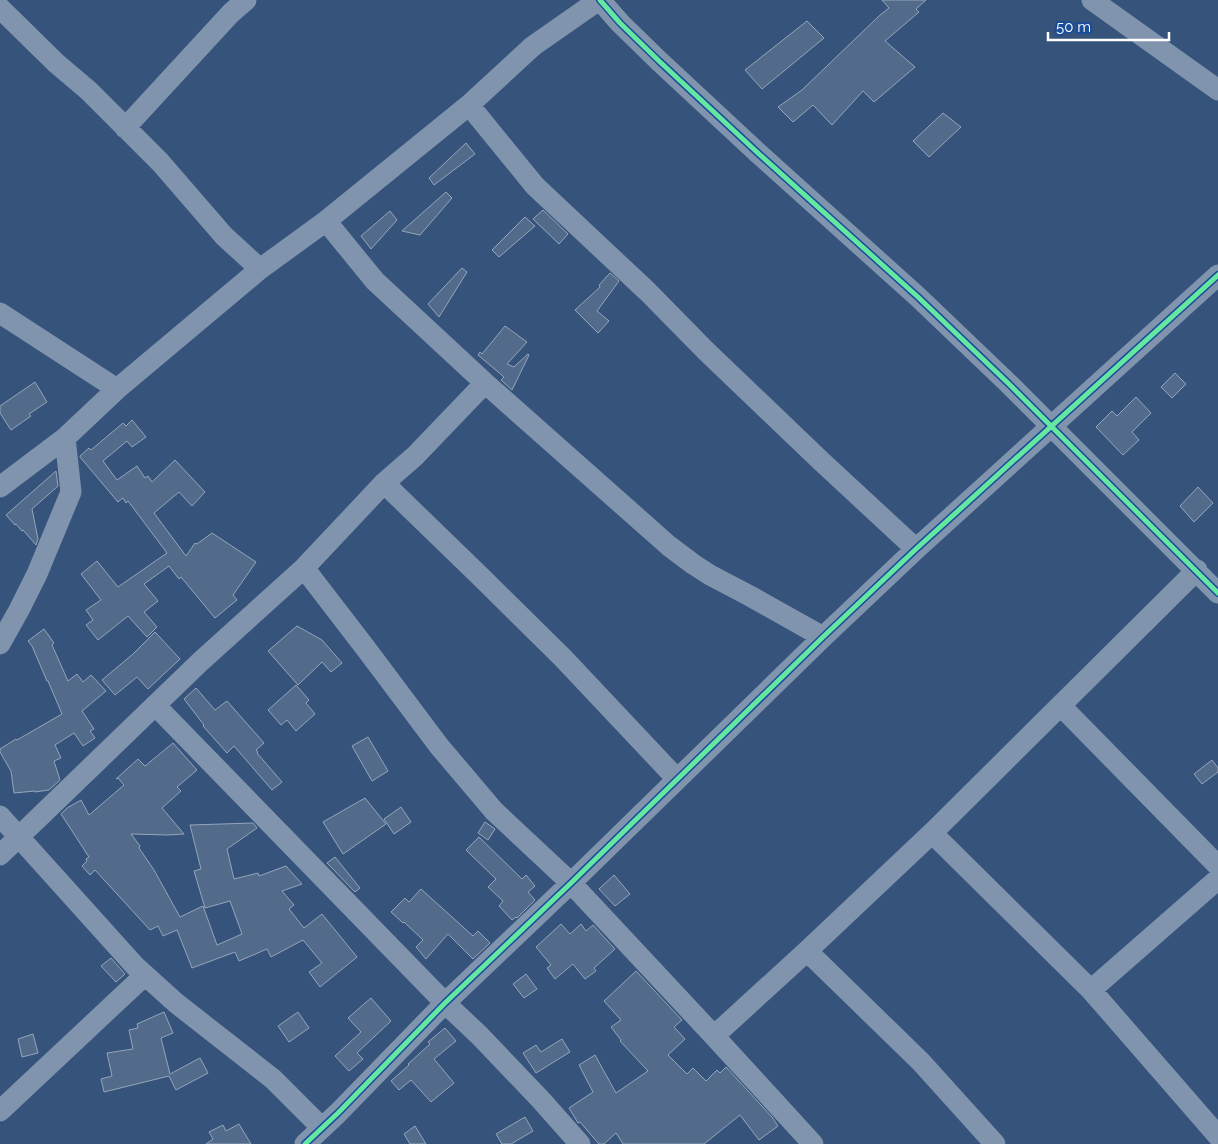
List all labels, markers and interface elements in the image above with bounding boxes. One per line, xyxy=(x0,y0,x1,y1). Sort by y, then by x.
scale bar xyxy=(1048,10,1169,42)
text: 50 m xyxy=(1056,18,1091,36)

